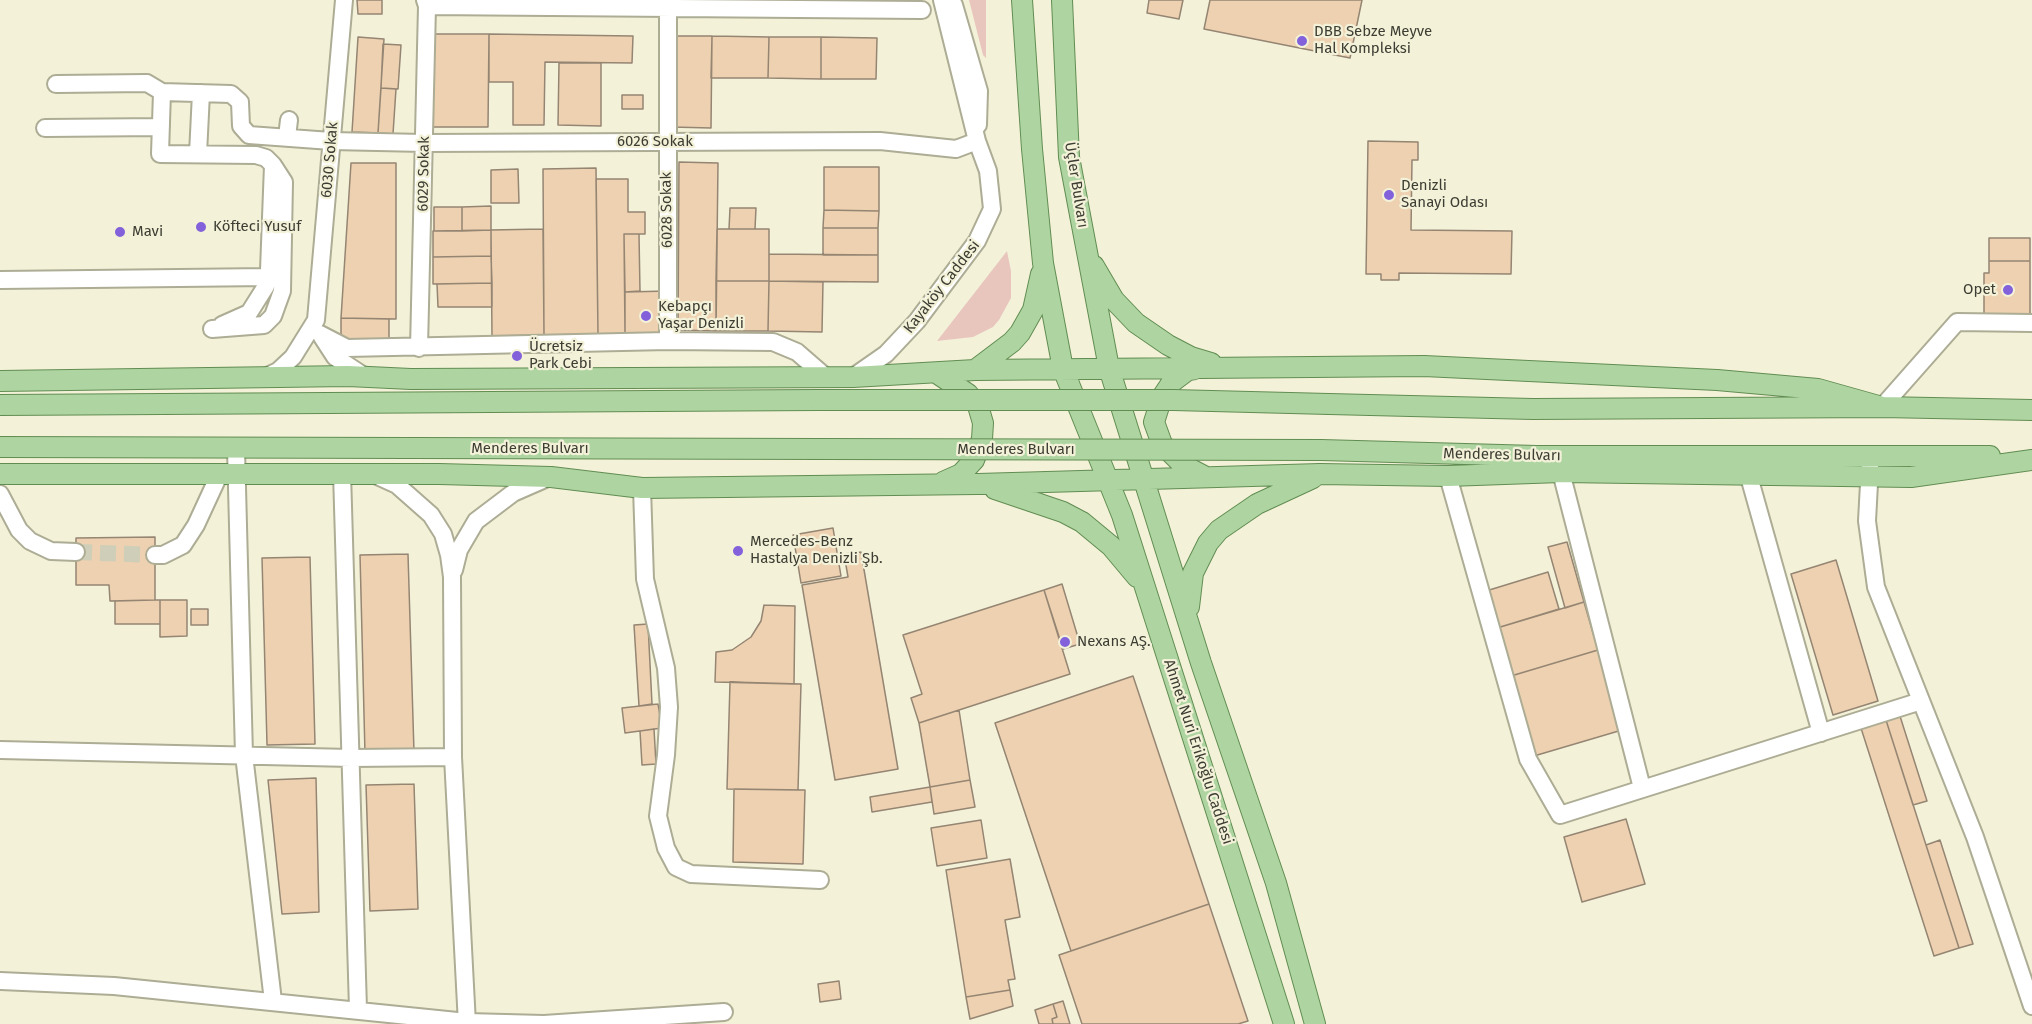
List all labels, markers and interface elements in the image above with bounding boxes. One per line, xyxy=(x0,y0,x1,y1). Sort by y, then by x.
place label: DBB Sebze Meyve Hal Kompleksi xyxy=(1314,23,1432,58)
marker: DBB Sebze Meyve Hal Kompleksi xyxy=(1295,34,1309,48)
street label: 6030 Sokak xyxy=(318,121,342,199)
street label: 6026 Sokak xyxy=(617,133,693,151)
street label: 6029 Sokak xyxy=(414,136,434,212)
street label: Üçler Bulvarı xyxy=(1060,141,1092,229)
street label: 6028 Sokak xyxy=(657,172,677,248)
place label: Denizli Sanayi Odası xyxy=(1401,177,1488,212)
marker: Denizli Sanayi Odası xyxy=(1382,188,1396,202)
place label: Köfteci Yusuf xyxy=(213,218,301,236)
marker: Köfteci Yusuf xyxy=(194,220,208,234)
place label: Mavi xyxy=(132,223,163,241)
marker: Mavi xyxy=(113,225,127,239)
street label: Kayaköy Caddesi xyxy=(900,237,984,337)
place label: Opet xyxy=(1963,281,1996,299)
marker: Opet xyxy=(2001,283,2015,297)
place label: Kebapçı Yaşar Denizli xyxy=(658,298,744,333)
marker: Kebapçı Yaşar Denizli xyxy=(639,309,653,323)
place label: Ücretsiz Park Cebi xyxy=(529,338,592,373)
marker: Ücretsiz Park Cebi xyxy=(510,349,524,363)
street label: Menderes Bulvarı xyxy=(471,440,589,458)
street label: Menderes Bulvarı xyxy=(957,441,1075,459)
street label: Menderes Bulvarı xyxy=(1443,445,1561,465)
place label: Mercedes-Benz Hastalya Denizli Şb. xyxy=(750,533,883,568)
marker: Mercedes-Benz Hastalya Denizli Şb. xyxy=(731,544,745,558)
place label: Nexans AŞ. xyxy=(1077,633,1151,651)
marker: Nexans AŞ. xyxy=(1058,635,1072,649)
street label: Ahmet Nuri Erikoğlu Caddesi xyxy=(1160,657,1236,847)

